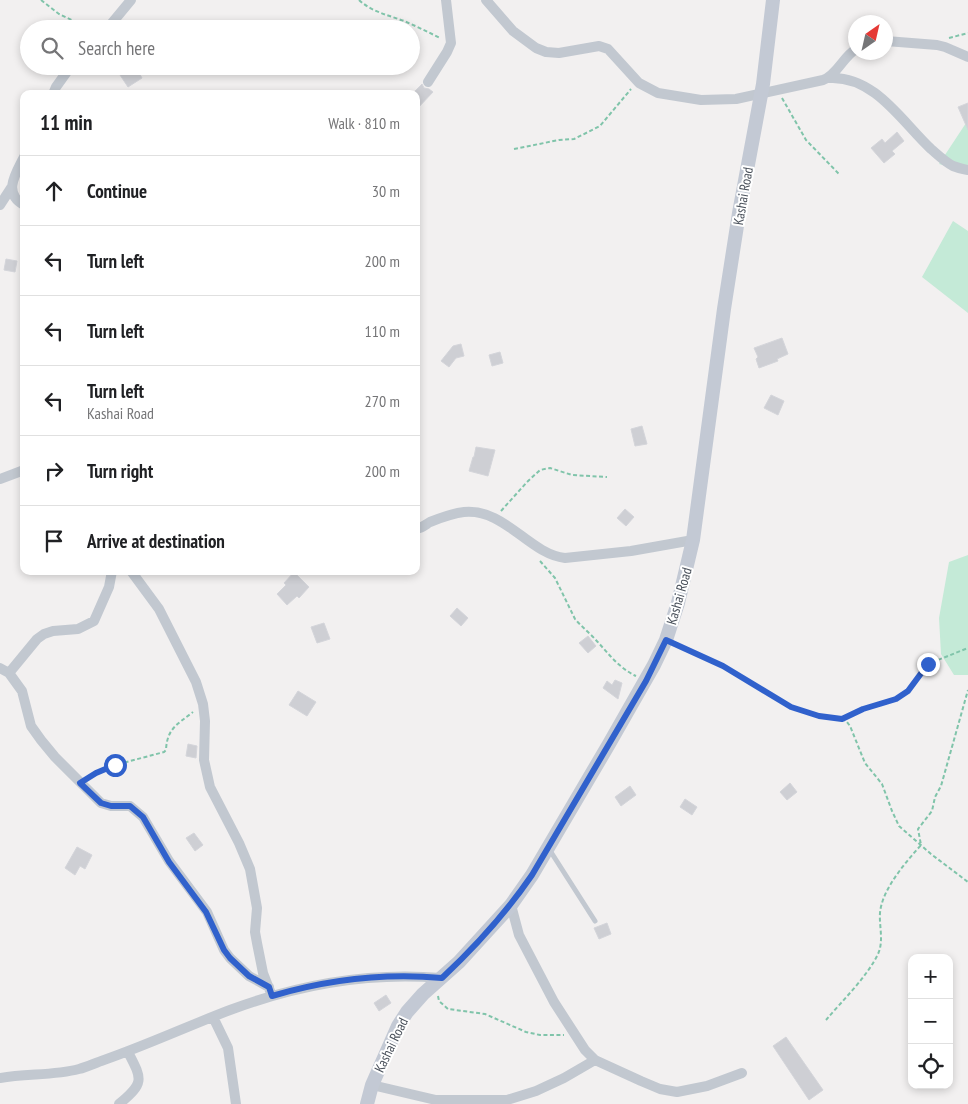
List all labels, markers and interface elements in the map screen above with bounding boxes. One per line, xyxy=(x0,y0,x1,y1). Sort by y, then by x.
north arrow xyxy=(848,15,893,60)
search box xyxy=(20,20,420,75)
icon: search xyxy=(38,34,66,62)
text: Search here xyxy=(78,36,155,60)
text: 11 min xyxy=(40,109,92,136)
text: Walk · 810 m xyxy=(328,113,400,133)
street label: Kashai Road xyxy=(729,166,757,226)
icon: ahead xyxy=(40,177,68,205)
text: Continue xyxy=(87,179,147,203)
text: 30 m xyxy=(372,181,400,201)
icon: left xyxy=(40,247,68,275)
text: Turn left xyxy=(87,249,144,273)
text: 200 m xyxy=(365,251,400,271)
icon: left xyxy=(40,317,68,345)
text: Turn left xyxy=(87,319,144,343)
text: 110 m xyxy=(365,321,400,341)
text: Turn left xyxy=(87,379,144,403)
icon: left xyxy=(40,387,68,415)
text: 270 m xyxy=(365,391,400,411)
text: Kashai Road xyxy=(87,403,154,423)
icon: right xyxy=(40,457,68,485)
text: Turn right xyxy=(87,459,153,483)
text: 200 m xyxy=(365,461,400,481)
icon: arrive xyxy=(40,527,68,555)
text: Arrive at destination xyxy=(87,529,225,553)
street label: Kashai Road xyxy=(662,565,696,627)
route end xyxy=(917,653,940,676)
route start xyxy=(104,754,127,777)
map controls xyxy=(908,954,953,1089)
button: + xyxy=(908,954,953,999)
button: − xyxy=(908,999,953,1044)
street label: Kashai Road xyxy=(370,1015,412,1075)
button: locate xyxy=(908,1044,953,1089)

